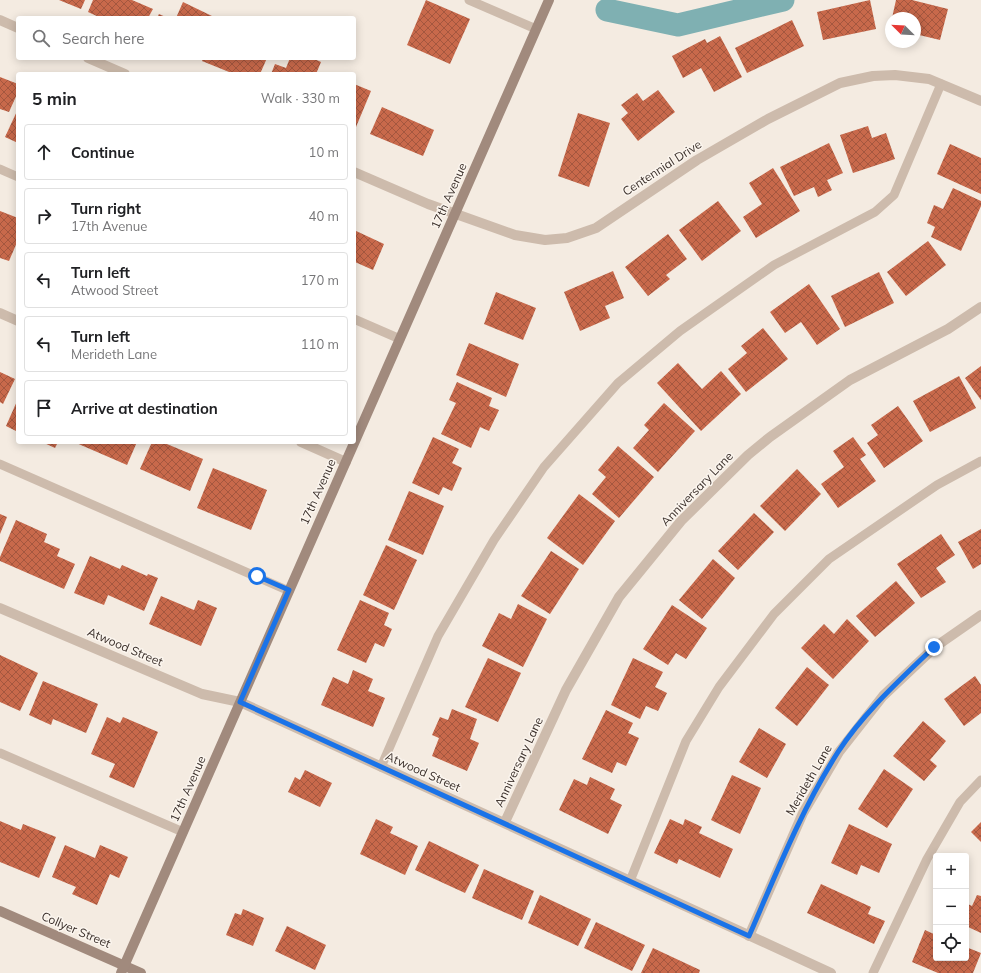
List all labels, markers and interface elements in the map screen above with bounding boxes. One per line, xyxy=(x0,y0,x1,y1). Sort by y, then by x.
north arrow xyxy=(885,12,921,48)
search box xyxy=(16,16,356,60)
icon: search xyxy=(30,27,52,49)
text: Search here xyxy=(62,29,144,48)
text: 5 min xyxy=(32,88,77,109)
text: Walk · 330 m xyxy=(261,90,340,106)
street label: Centennial Drive xyxy=(619,136,704,199)
icon: ahead xyxy=(33,141,55,163)
text: Continue xyxy=(71,143,134,162)
text: 10 m xyxy=(309,144,339,160)
street label: 17th Avenue xyxy=(427,161,470,231)
text: Turn right xyxy=(71,199,141,218)
icon: right xyxy=(33,205,55,227)
text: 40 m xyxy=(309,208,339,224)
text: 17th Avenue xyxy=(71,218,147,234)
text: Turn left xyxy=(71,263,130,282)
icon: left xyxy=(33,269,55,291)
text: 170 m xyxy=(301,272,339,288)
text: Atwood Street xyxy=(71,282,158,298)
text: Turn left xyxy=(71,327,130,346)
icon: left xyxy=(33,333,55,355)
text: 110 m xyxy=(301,336,339,352)
text: Merideth Lane xyxy=(71,346,157,362)
icon: arrive xyxy=(33,397,55,419)
text: Arrive at destination xyxy=(71,399,218,418)
street label: Anniversary Lane xyxy=(657,448,736,529)
street label: 17th Avenue xyxy=(296,457,339,527)
route start xyxy=(248,567,266,585)
street label: Atwood Street xyxy=(85,624,165,669)
route end xyxy=(925,638,943,656)
street label: Anniversary Lane xyxy=(491,714,546,809)
street label: Merideth Lane xyxy=(782,742,835,818)
street label: Atwood Street xyxy=(383,748,463,795)
street label: 17th Avenue xyxy=(166,754,209,824)
map controls xyxy=(933,853,969,961)
button: + xyxy=(933,853,969,889)
button: − xyxy=(933,889,969,925)
street label: Collyer Street xyxy=(39,908,113,951)
button: locate xyxy=(933,925,969,961)

